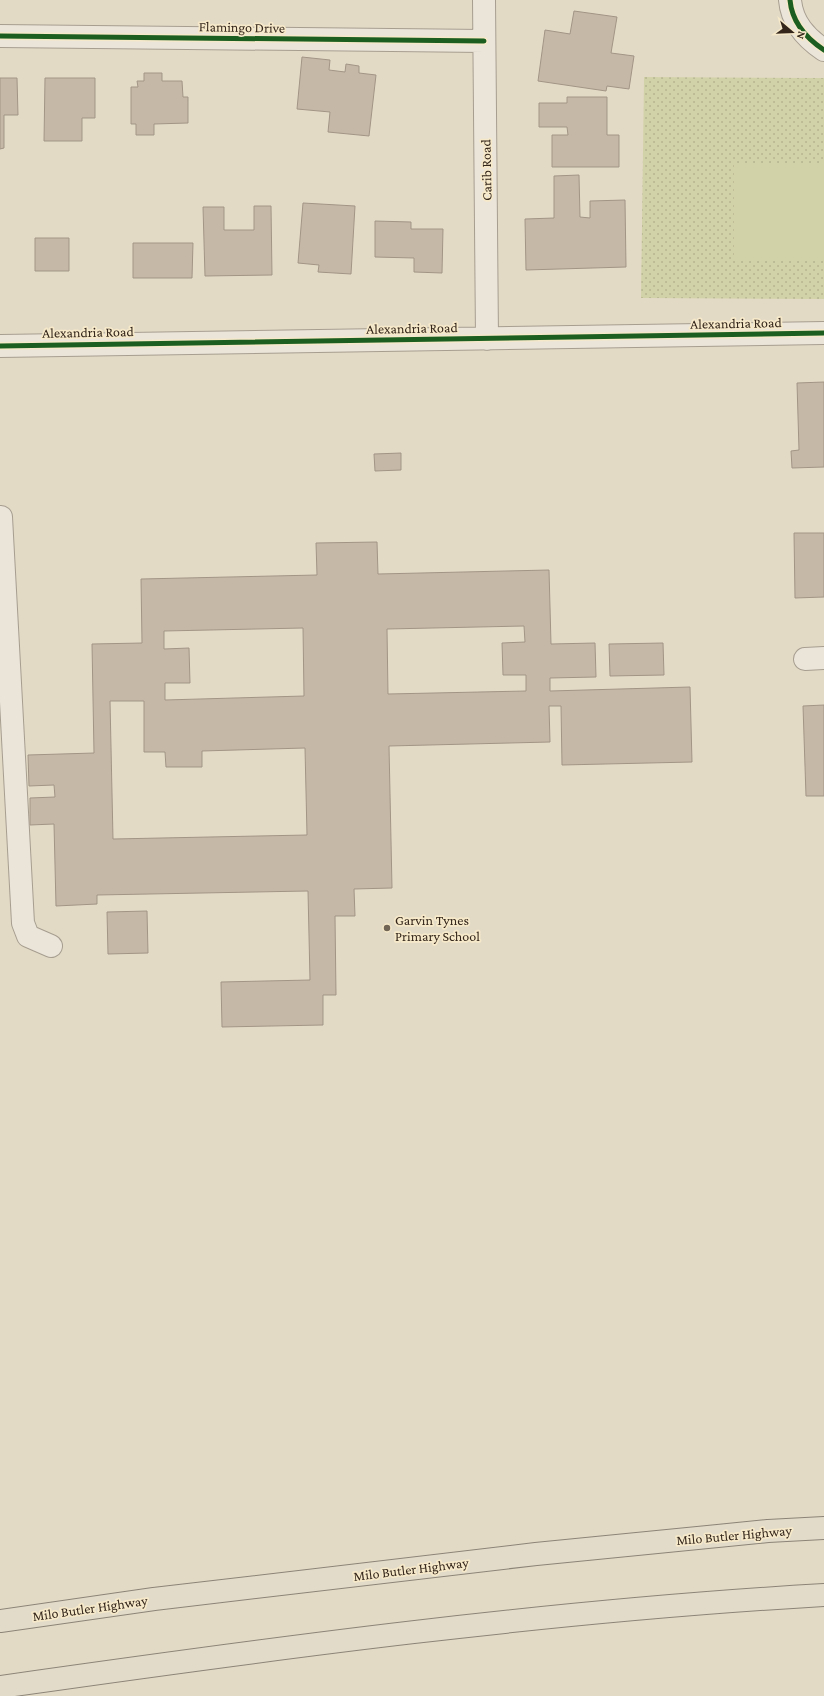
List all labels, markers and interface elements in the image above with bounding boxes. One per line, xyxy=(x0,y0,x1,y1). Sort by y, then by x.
north arrow xyxy=(772,12,812,52)
street label: Flamingo Drive xyxy=(199,18,285,36)
text: N xyxy=(794,30,808,41)
street label: Carib Road xyxy=(477,138,495,201)
street label: Alexandria Road xyxy=(690,314,783,332)
street label: Alexandria Road xyxy=(366,319,459,337)
street label: Alexandria Road xyxy=(42,323,135,341)
place label: Garvin Tynes Primary School xyxy=(395,912,480,944)
marker: Garvin Tynes Primary School xyxy=(382,923,392,933)
street label: Milo Butler Highway xyxy=(676,1522,793,1548)
street label: Milo Butler Highway xyxy=(353,1554,470,1584)
street label: Milo Butler Highway xyxy=(32,1592,149,1624)

